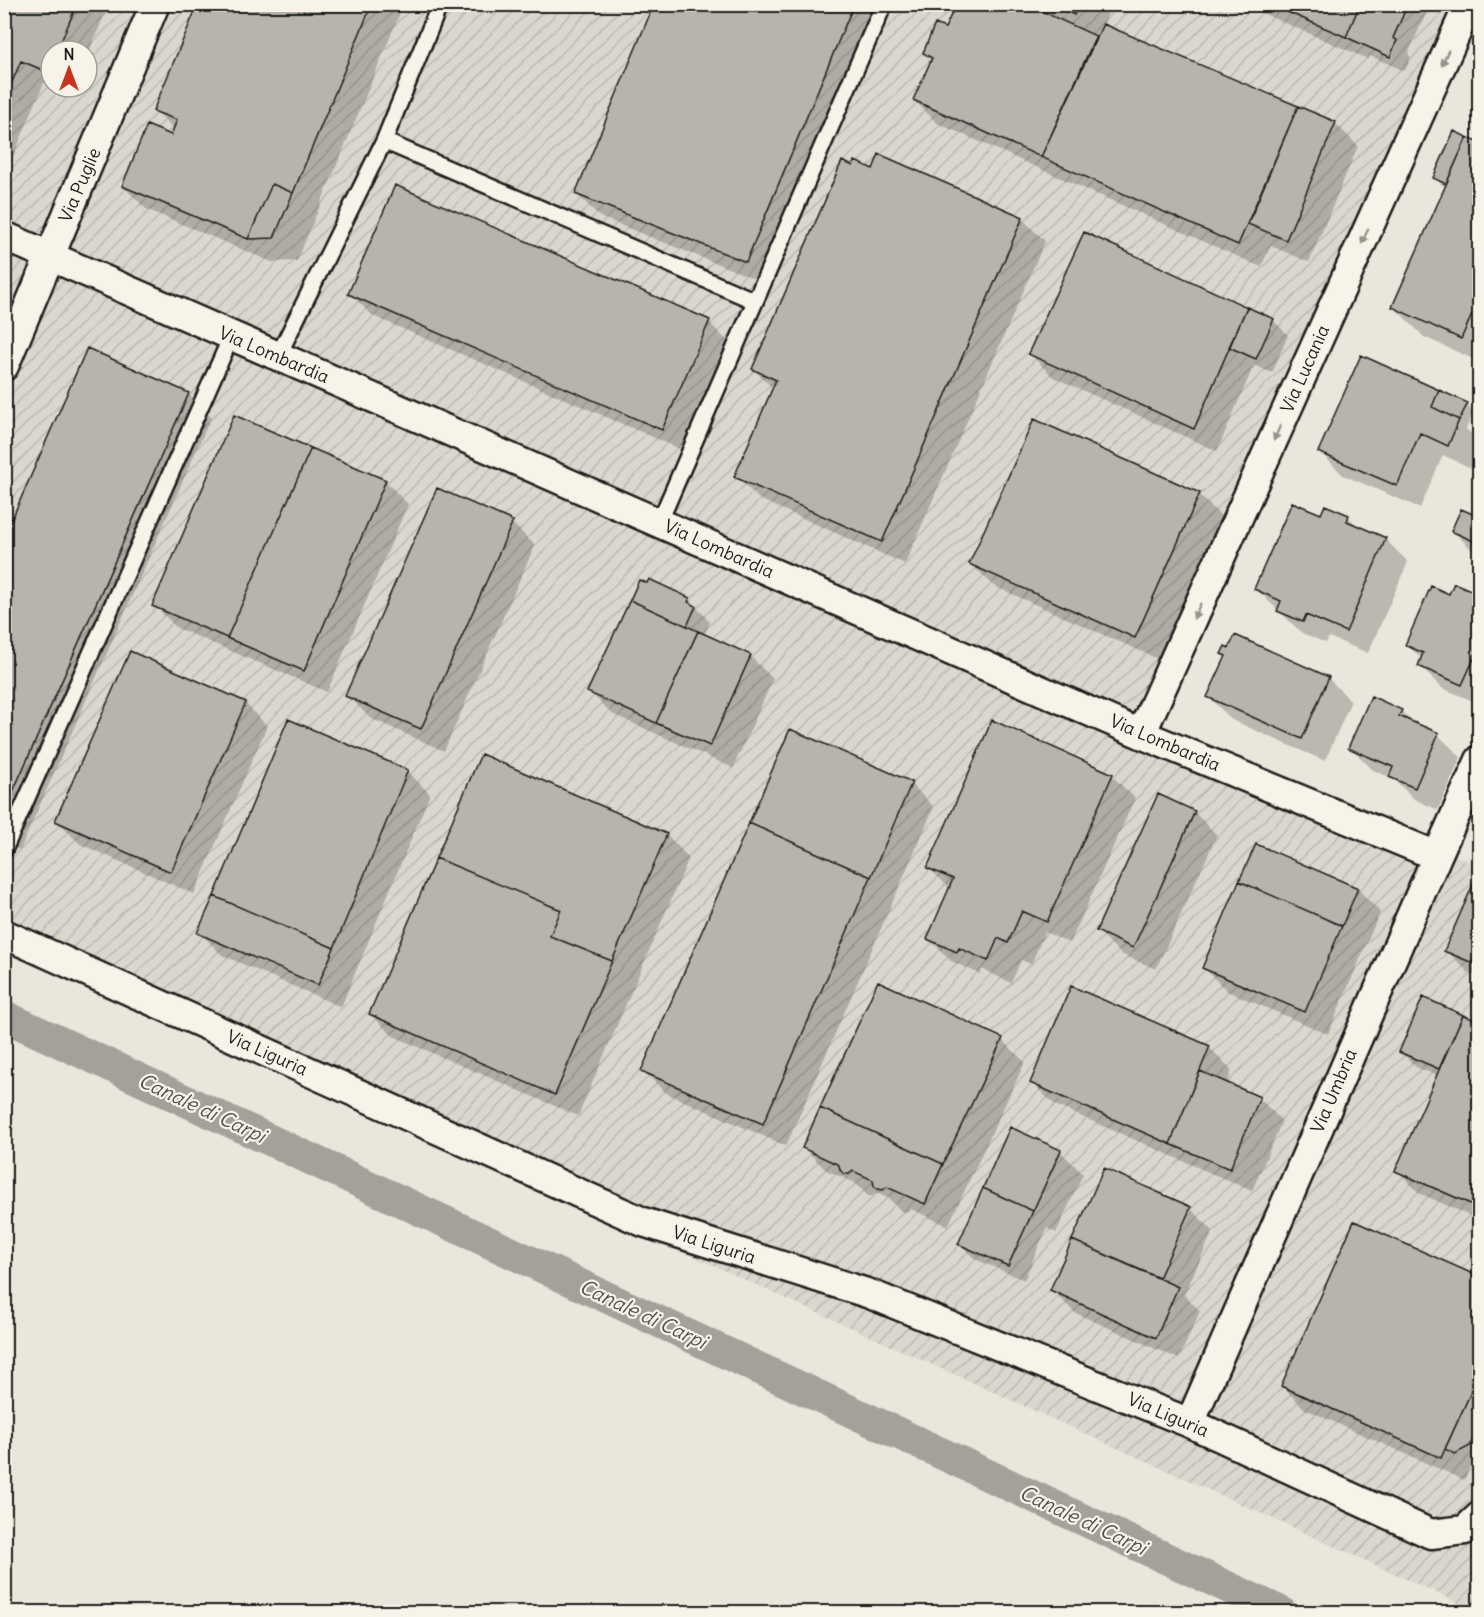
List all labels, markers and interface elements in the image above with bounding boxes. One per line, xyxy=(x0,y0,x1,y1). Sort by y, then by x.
north arrow xyxy=(39,39,99,99)
text: N xyxy=(63,44,75,64)
one-way arrow xyxy=(1440,49,1450,67)
street label: Via Puglie xyxy=(54,144,106,226)
one-way arrow xyxy=(1360,227,1370,245)
street label: Via Lombardia xyxy=(216,321,333,388)
street label: Via Lucania xyxy=(1275,321,1334,416)
one-way arrow xyxy=(1272,424,1281,441)
street label: Via Lombardia xyxy=(661,514,778,583)
one-way arrow xyxy=(1192,602,1201,619)
street label: Via Lombardia xyxy=(1107,709,1224,776)
street label: Via Liguria xyxy=(223,1025,311,1081)
street label: Via Umbria xyxy=(1305,1045,1362,1136)
water label: Canale di Carpi xyxy=(135,1067,272,1149)
street label: Via Liguria xyxy=(670,1220,759,1269)
water label: Canale di Carpi xyxy=(576,1273,713,1355)
street label: Via Liguria xyxy=(1124,1387,1212,1442)
water label: Canale di Carpi xyxy=(1016,1479,1153,1561)

